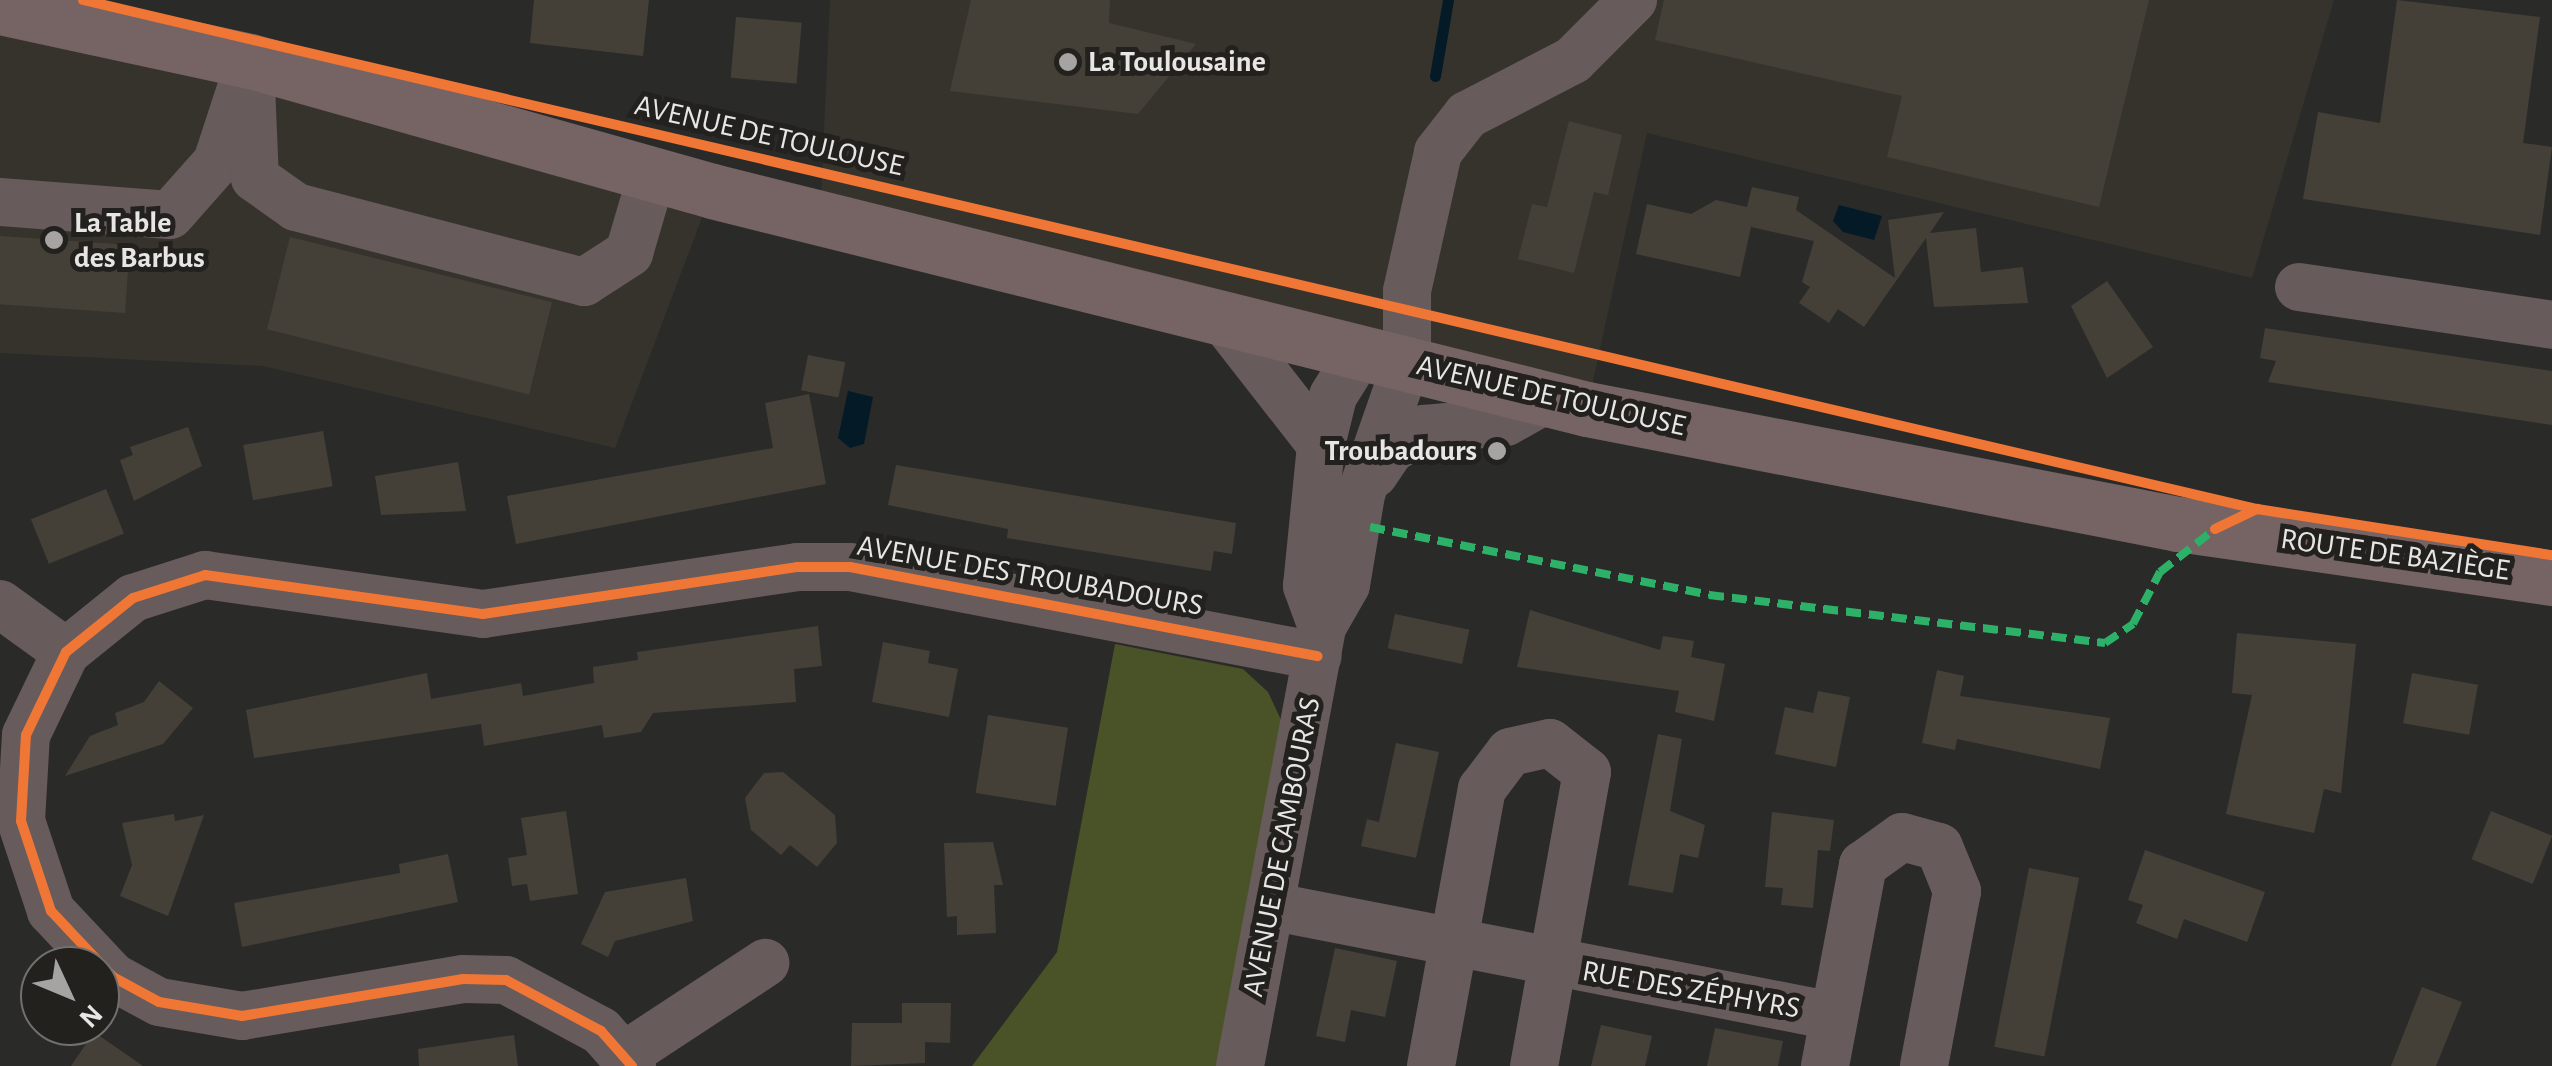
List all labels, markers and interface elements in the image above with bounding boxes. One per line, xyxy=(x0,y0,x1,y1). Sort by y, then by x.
place label: La Toulousaine xyxy=(1088,44,1266,80)
marker: La Toulousaine xyxy=(1057,51,1079,73)
street label: AVENUE DE TOULOUSE xyxy=(631,88,907,184)
place label: La Table des Barbus xyxy=(74,205,205,276)
marker: La Table des Barbus xyxy=(43,229,65,251)
street label: AVENUE DE TOULOUSE xyxy=(1413,348,1689,444)
place label: Troubadours xyxy=(1325,433,1477,469)
marker: Troubadours xyxy=(1486,440,1508,462)
street label: ROUTE DE BAZIÈGE xyxy=(2278,521,2512,589)
street label: AVENUE DES TROUBADOURS xyxy=(855,528,1205,624)
street label: AVENUE DE CAMBOURAS xyxy=(1235,694,1329,1000)
north arrow xyxy=(20,946,120,1046)
street label: RUE DES ZÉPHYRS xyxy=(1579,953,1803,1027)
text: N xyxy=(73,999,107,1032)

